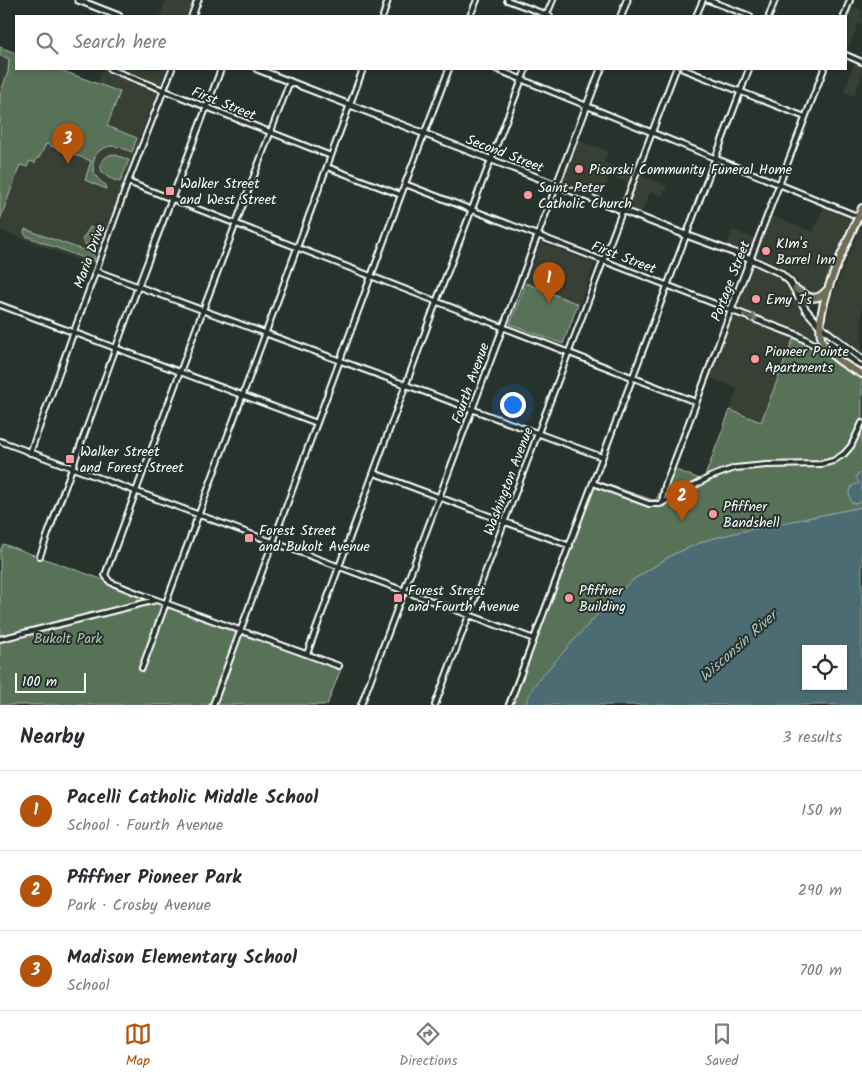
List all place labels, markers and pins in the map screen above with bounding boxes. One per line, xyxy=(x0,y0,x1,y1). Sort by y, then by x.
pin: 3 xyxy=(52,123,84,164)
place label: Pisarski Community Funeral Home xyxy=(589,159,793,181)
marker: Pisarski Community Funeral Home xyxy=(573,163,585,175)
place label: Walker Street and West Street xyxy=(180,173,277,211)
place label: Saint Peter Catholic Church xyxy=(538,177,632,215)
marker: Walker Street and West Street xyxy=(164,185,176,197)
marker: Saint Peter Catholic Church xyxy=(522,189,534,201)
place label: KIm's Barrel Inn xyxy=(776,233,835,271)
marker: KIm's Barrel Inn xyxy=(760,245,772,257)
pin: 1 xyxy=(533,262,565,303)
place label: Emy J's xyxy=(766,289,812,311)
marker: Emy J's xyxy=(750,293,762,305)
place label: Pioneer Pointe Apartments xyxy=(765,341,850,379)
marker: Pioneer Pointe Apartments xyxy=(749,353,761,365)
place label: Walker Street and Forest Street xyxy=(80,441,184,479)
marker: Walker Street and Forest Street xyxy=(64,453,76,465)
pin: 2 xyxy=(666,480,698,521)
place label: Pfiffner Bandshell xyxy=(723,496,780,534)
marker: Pfiffner Bandshell xyxy=(707,508,719,520)
place label: Forest Street and Bukolt Avenue xyxy=(259,520,371,558)
marker: Forest Street and Bukolt Avenue xyxy=(243,532,255,544)
place label: Forest Street and Fourth Avenue xyxy=(408,580,520,618)
place label: Pfiffner Building xyxy=(579,580,626,618)
marker: Forest Street and Fourth Avenue xyxy=(392,592,404,604)
marker: Pfiffner Building xyxy=(563,592,575,604)

